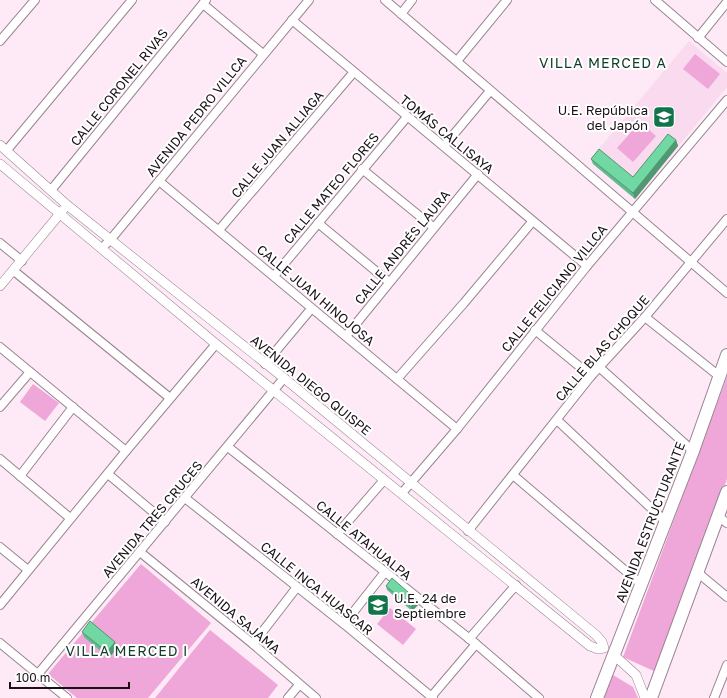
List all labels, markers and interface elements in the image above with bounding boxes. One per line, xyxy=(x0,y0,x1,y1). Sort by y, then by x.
street label: CALLE CORONEL RIVAS xyxy=(67,25,171,149)
street label: AVENIDA PEDRO VILLCA xyxy=(142,52,250,180)
district label: VILLA MERCED A xyxy=(539,54,667,71)
street label: CALLE JUAN ALLIAGA xyxy=(227,87,327,201)
street label: TOMÁS CALLISAYA xyxy=(397,91,497,177)
place label: U.E. República del Japón xyxy=(558,102,648,133)
school or university icon: U.E. República del Japón xyxy=(651,104,677,130)
street label: CALLE MATEO FLORES xyxy=(280,129,382,247)
street label: CALLE ANDRÉS LAURA xyxy=(351,186,453,307)
street label: CALLE FELICIANO VILLCA xyxy=(498,221,610,355)
street label: CALLE JUAN HINOJOSA xyxy=(254,241,378,349)
street label: CALLE BLAS CHOQUE xyxy=(552,292,652,404)
street label: AVENIDA DIEGO QUISPE xyxy=(248,332,374,438)
street label: AVENIDA ESTRUCTURANTE xyxy=(612,439,688,605)
street label: AVENIDA TRES CRUCES xyxy=(98,457,206,581)
street label: CALLE ATAHUALPA xyxy=(313,497,415,584)
street label: CALLE INCA HUASCAR xyxy=(258,538,376,638)
street label: AVENIDA SAJAMA xyxy=(188,573,284,657)
place label: U.E. 24 de Septiembre xyxy=(394,590,466,621)
school or university icon: U.E. 24 de Septiembre xyxy=(365,592,391,618)
district label: VILLA MERCED I xyxy=(66,642,188,659)
scale bar xyxy=(10,664,129,690)
text: 100 m xyxy=(16,670,50,685)

